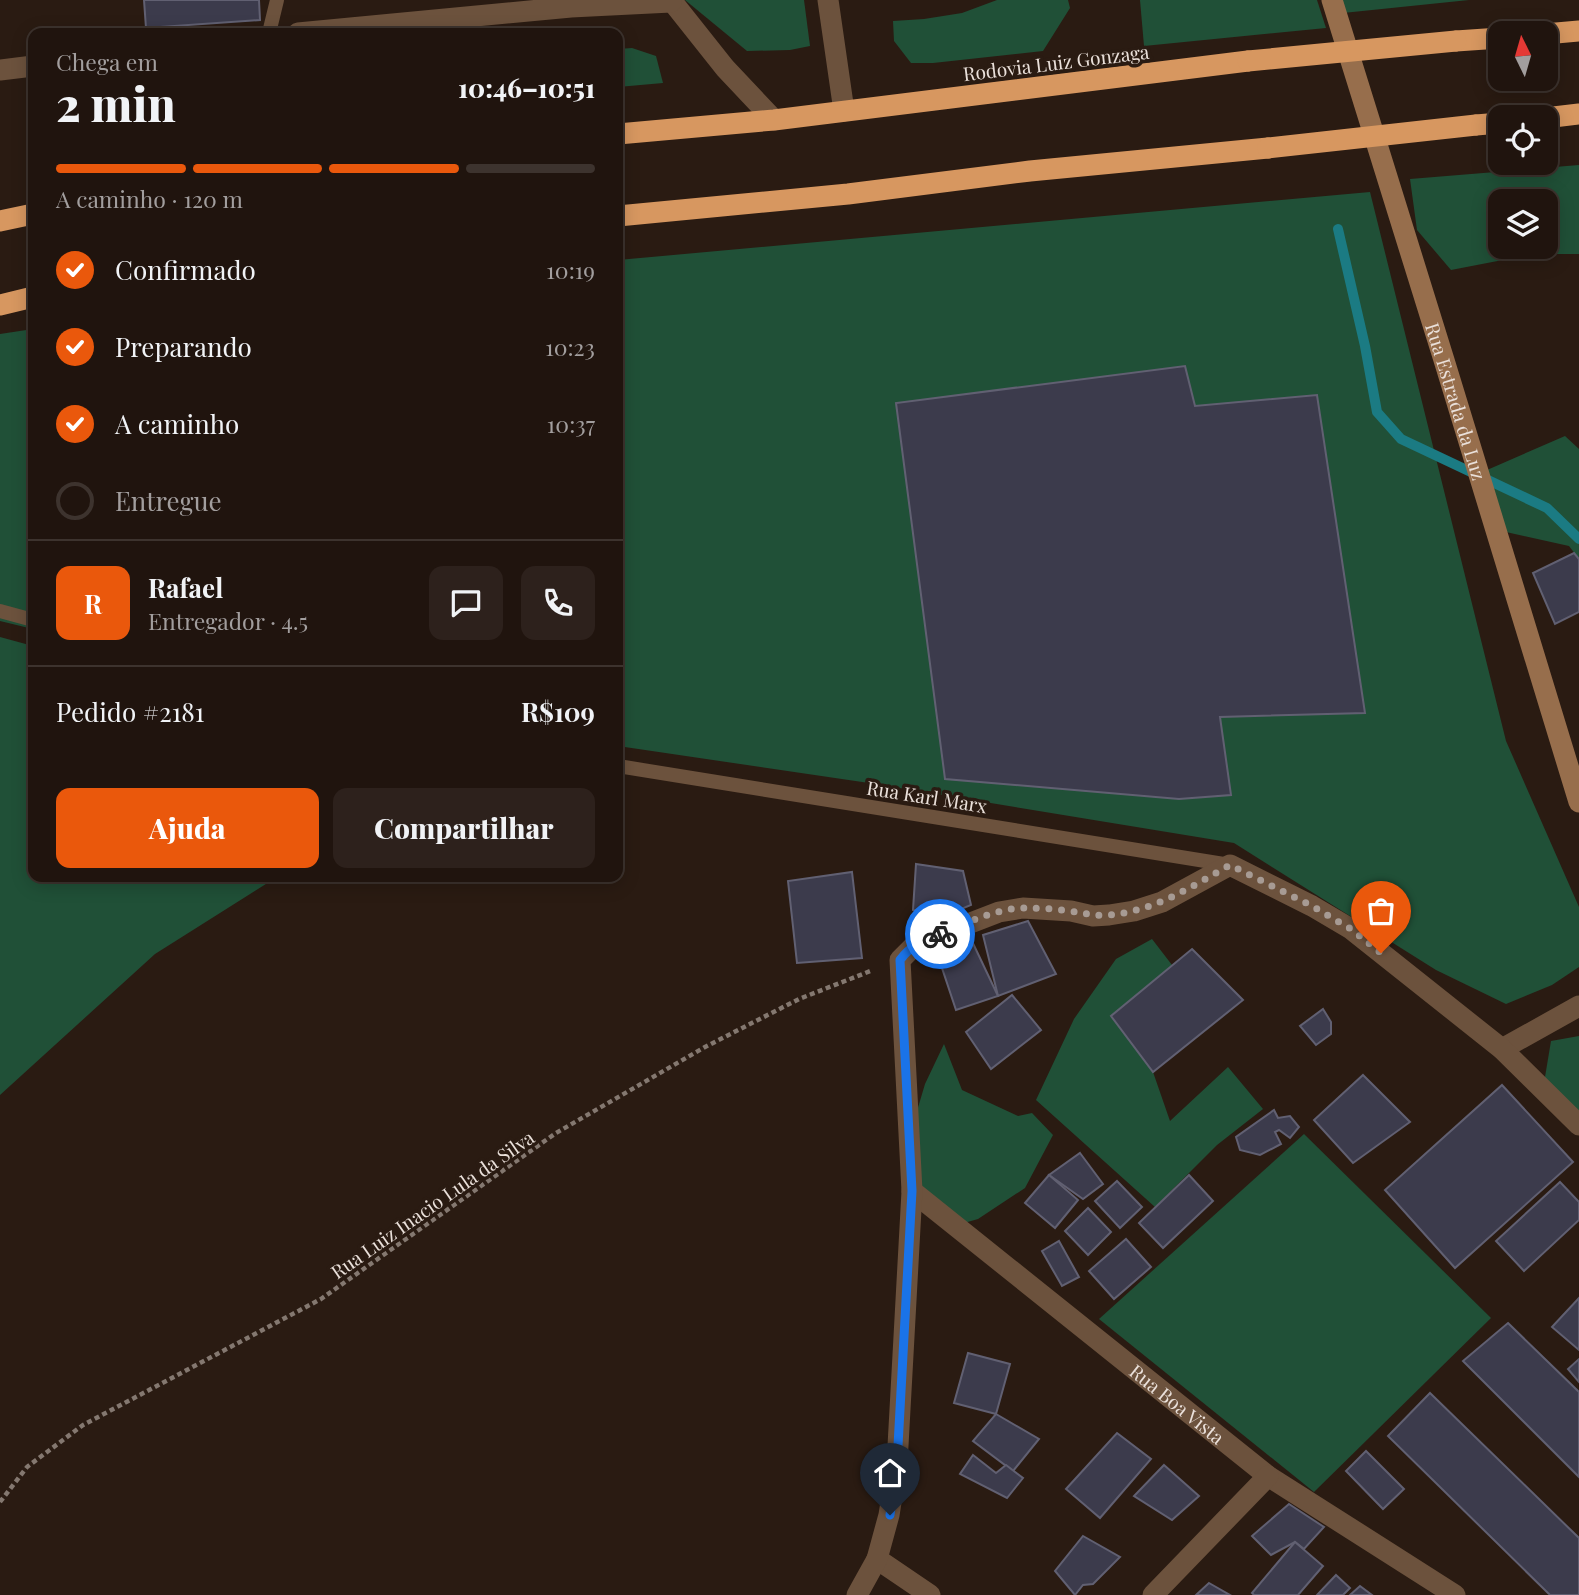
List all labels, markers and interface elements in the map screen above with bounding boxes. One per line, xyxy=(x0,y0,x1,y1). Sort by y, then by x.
north arrow xyxy=(1488,21,1558,91)
map controls xyxy=(1488,21,1558,259)
street label: Rodovia Luiz Gonzaga xyxy=(961,38,1151,86)
text: Chega em xyxy=(56,46,158,77)
text: 10:46–10:51 xyxy=(458,70,595,105)
text: 2 min xyxy=(56,72,176,134)
button: locate xyxy=(1488,105,1558,175)
text: A caminho · 120 m xyxy=(56,183,243,214)
button: layers xyxy=(1488,189,1558,259)
icon: check xyxy=(56,251,94,289)
text: Confirmado xyxy=(115,252,256,287)
text: 10:19 xyxy=(546,254,595,285)
street label: Rua Estrada da Luz xyxy=(1420,319,1493,483)
icon: check xyxy=(56,328,94,366)
text: Preparando xyxy=(115,329,252,364)
text: 10:23 xyxy=(545,331,595,362)
icon: check xyxy=(56,405,94,443)
text: A caminho xyxy=(115,406,239,441)
text: 10:37 xyxy=(547,408,595,439)
text: Entregue xyxy=(115,483,222,518)
button: chat xyxy=(429,566,503,640)
button: phone xyxy=(521,566,595,640)
text: Rafael xyxy=(148,570,223,605)
text: R xyxy=(84,586,102,621)
text: Entregador · 4.5 xyxy=(148,605,308,636)
text: Pedido #2181 xyxy=(56,694,204,729)
text: R$109 xyxy=(521,694,595,729)
street label: Rua Karl Marx xyxy=(865,774,989,818)
button: Ajuda xyxy=(56,788,319,868)
button: Compartilhar xyxy=(333,788,595,868)
pin xyxy=(1351,881,1411,953)
icon: bag xyxy=(1362,892,1400,930)
courier xyxy=(905,899,975,969)
icon: bike xyxy=(921,915,959,953)
street label: Rua Luiz Inacio Lula da Silva xyxy=(325,1123,539,1284)
street label: Rua Boa Vista xyxy=(1125,1358,1231,1450)
pin xyxy=(860,1443,920,1515)
icon: home xyxy=(871,1454,909,1492)

